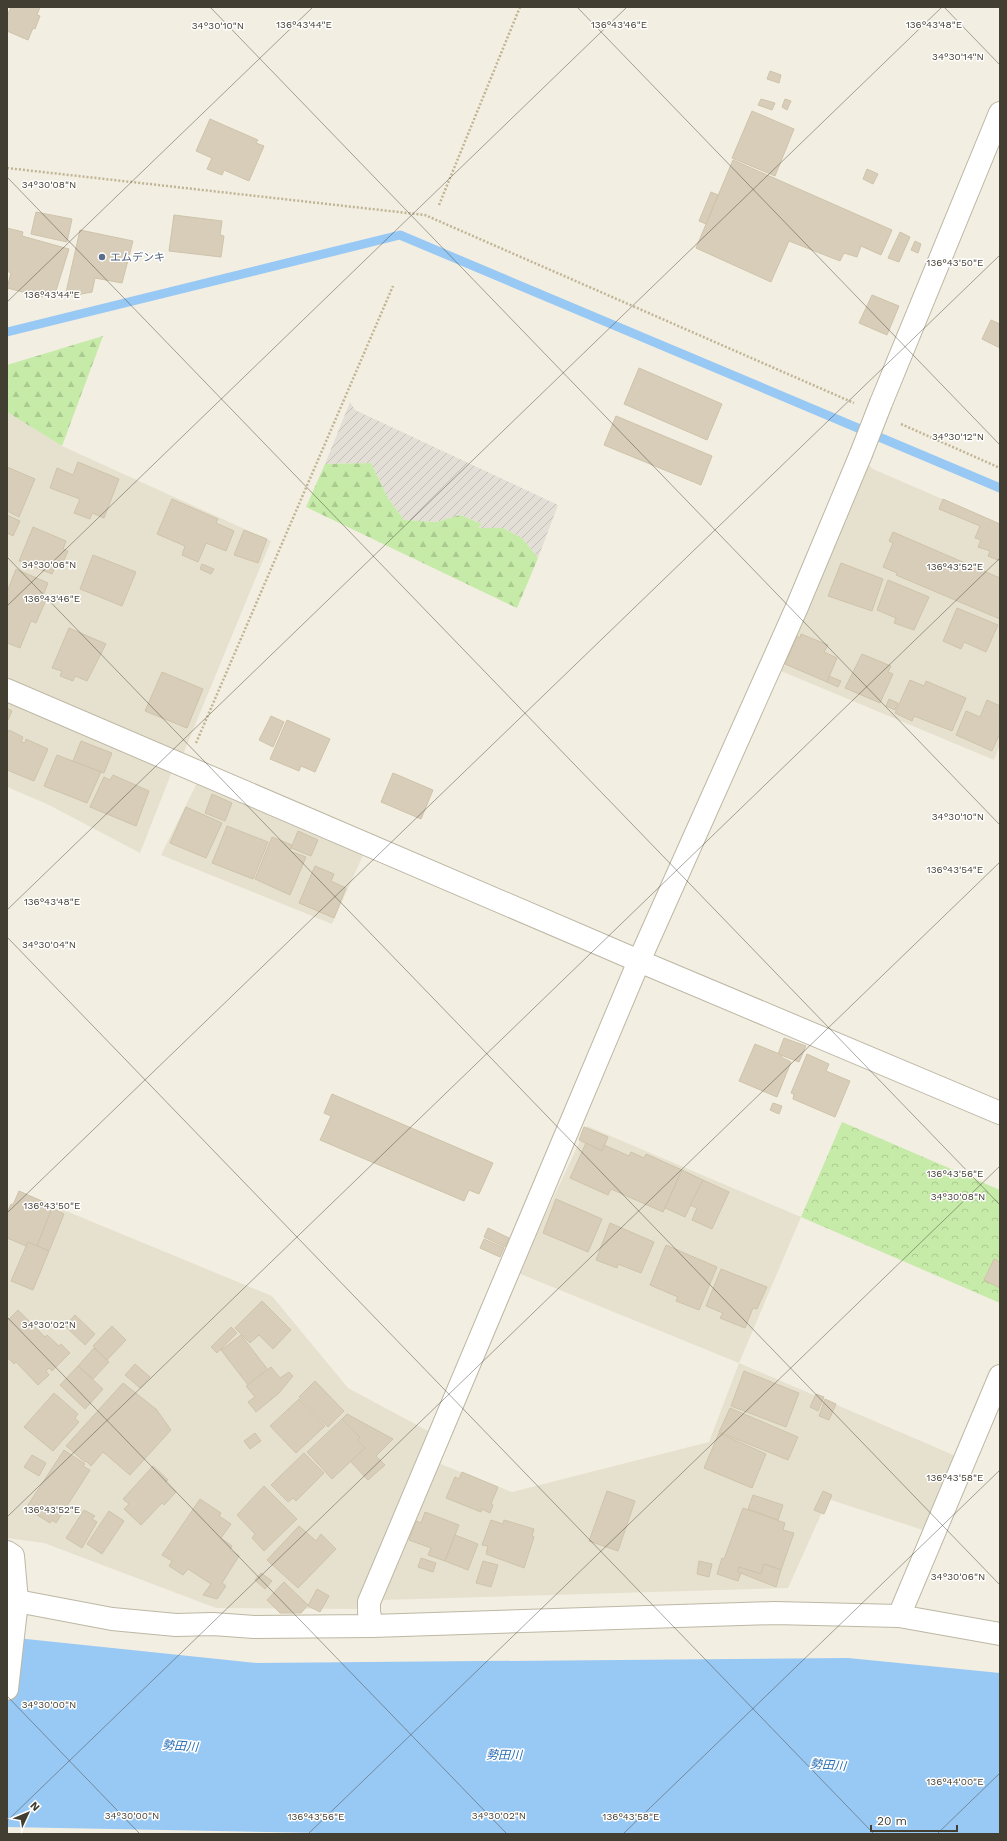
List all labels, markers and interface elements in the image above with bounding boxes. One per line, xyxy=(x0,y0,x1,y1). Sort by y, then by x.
text: 136°43'44"E xyxy=(276,19,332,30)
text: 136°43'46"E xyxy=(591,19,647,30)
text: 136°43'48"E xyxy=(906,19,962,30)
text: 34°30'10"N xyxy=(192,20,244,31)
text: 34°30'14"N xyxy=(932,51,984,62)
text: 34°30'08"N xyxy=(22,179,76,190)
place label: エムデンキ xyxy=(110,251,165,264)
marker: エムデンキ xyxy=(97,252,107,262)
text: 136°43'50"E xyxy=(927,257,983,268)
text: 136°43'44"E xyxy=(24,289,80,300)
text: 34°30'12"N xyxy=(932,431,984,442)
text: 34°30'06"N xyxy=(22,559,76,570)
text: 136°43'52"E xyxy=(927,561,983,572)
text: 136°43'46"E xyxy=(24,593,80,604)
text: 34°30'10"N xyxy=(932,811,984,822)
text: 136°43'54"E xyxy=(927,864,983,875)
text: 136°43'48"E xyxy=(24,896,80,907)
text: 34°30'04"N xyxy=(22,939,76,950)
text: 136°43'56"E xyxy=(927,1168,983,1179)
text: 34°30'08"N xyxy=(931,1191,985,1202)
text: 136°43'50"E xyxy=(24,1200,80,1211)
text: 34°30'02"N xyxy=(22,1319,76,1330)
text: 136°43'58"E xyxy=(927,1472,983,1483)
text: 136°43'52"E xyxy=(24,1504,80,1515)
text: 34°30'06"N xyxy=(931,1571,985,1582)
text: 34°30'00"N xyxy=(22,1699,76,1710)
water label: 勢田川 xyxy=(162,1738,200,1754)
water label: 勢田川 xyxy=(486,1748,524,1762)
water label: 勢田川 xyxy=(810,1757,848,1773)
text: 136°44'00"E xyxy=(926,1776,984,1787)
north arrow xyxy=(8,1793,48,1833)
text: N xyxy=(27,1799,42,1814)
scale bar xyxy=(871,1807,957,1833)
text: 34°30'00"N xyxy=(105,1810,159,1821)
text: 34°30'02"N xyxy=(472,1810,526,1821)
text: 136°43'56"E xyxy=(288,1811,344,1822)
text: 136°43'58"E xyxy=(603,1811,659,1822)
text: 20 m xyxy=(877,1814,907,1828)

